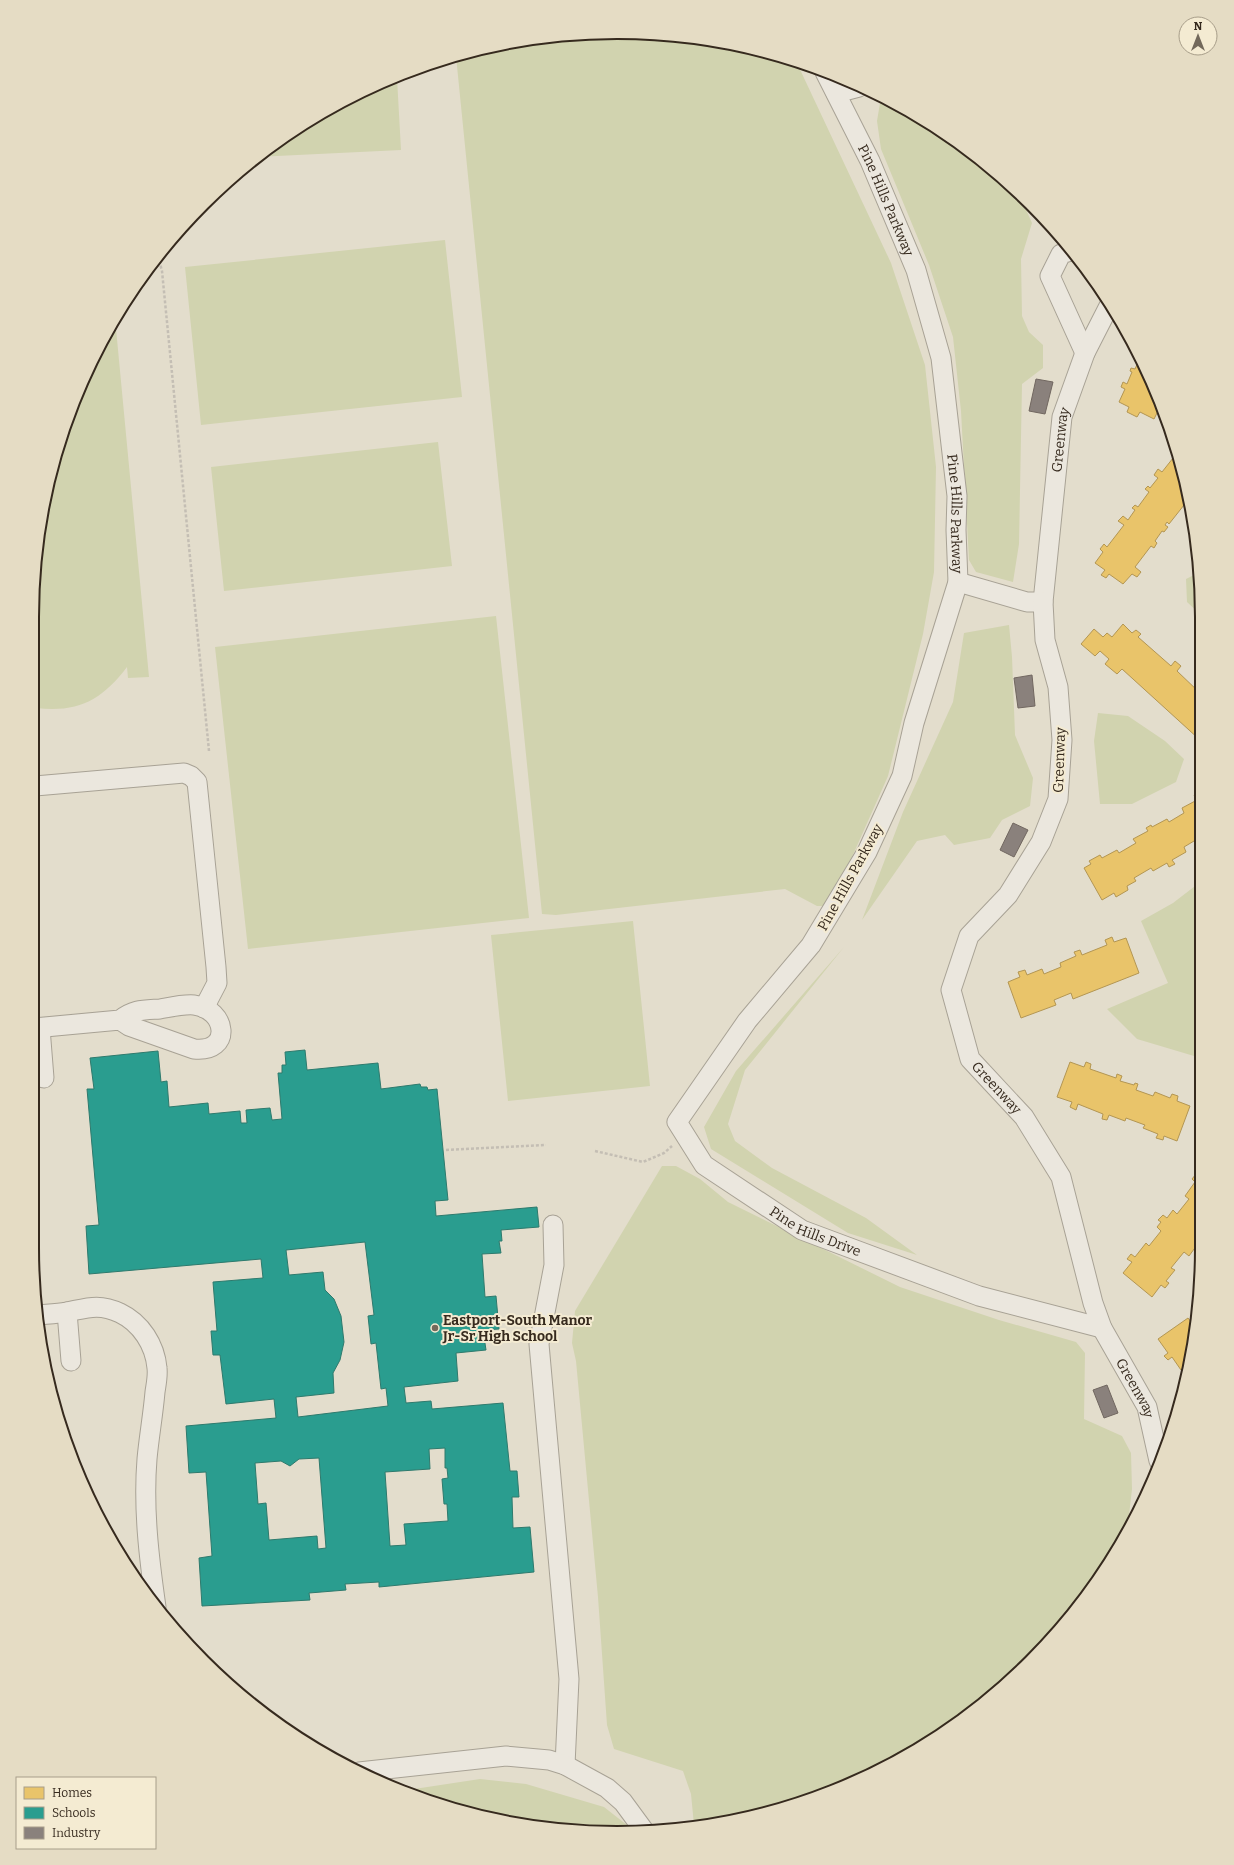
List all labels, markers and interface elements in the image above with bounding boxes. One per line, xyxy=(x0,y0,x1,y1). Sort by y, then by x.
north arrow xyxy=(1178,16,1218,56)
text: N xyxy=(1194,20,1203,33)
street label: Pine Hills Parkway xyxy=(854,142,917,259)
street label: Greenway xyxy=(1048,404,1074,473)
street label: Pine Hills Parkway xyxy=(943,453,966,574)
street label: Greenway xyxy=(1050,726,1069,793)
street label: Pine Hills Parkway xyxy=(814,820,887,934)
street label: Greenway xyxy=(968,1058,1025,1118)
street label: Pine Hills Drive xyxy=(766,1203,863,1260)
place label: Eastport-South Manor Jr-Sr High School xyxy=(442,1312,593,1345)
marker: Eastport-South Manor Jr-Sr High School xyxy=(430,1323,440,1333)
street label: Greenway xyxy=(1112,1355,1157,1420)
legend xyxy=(16,1777,156,1849)
text: Homes xyxy=(52,1786,92,1800)
text: Schools xyxy=(52,1806,96,1820)
text: Industry xyxy=(52,1826,101,1840)

